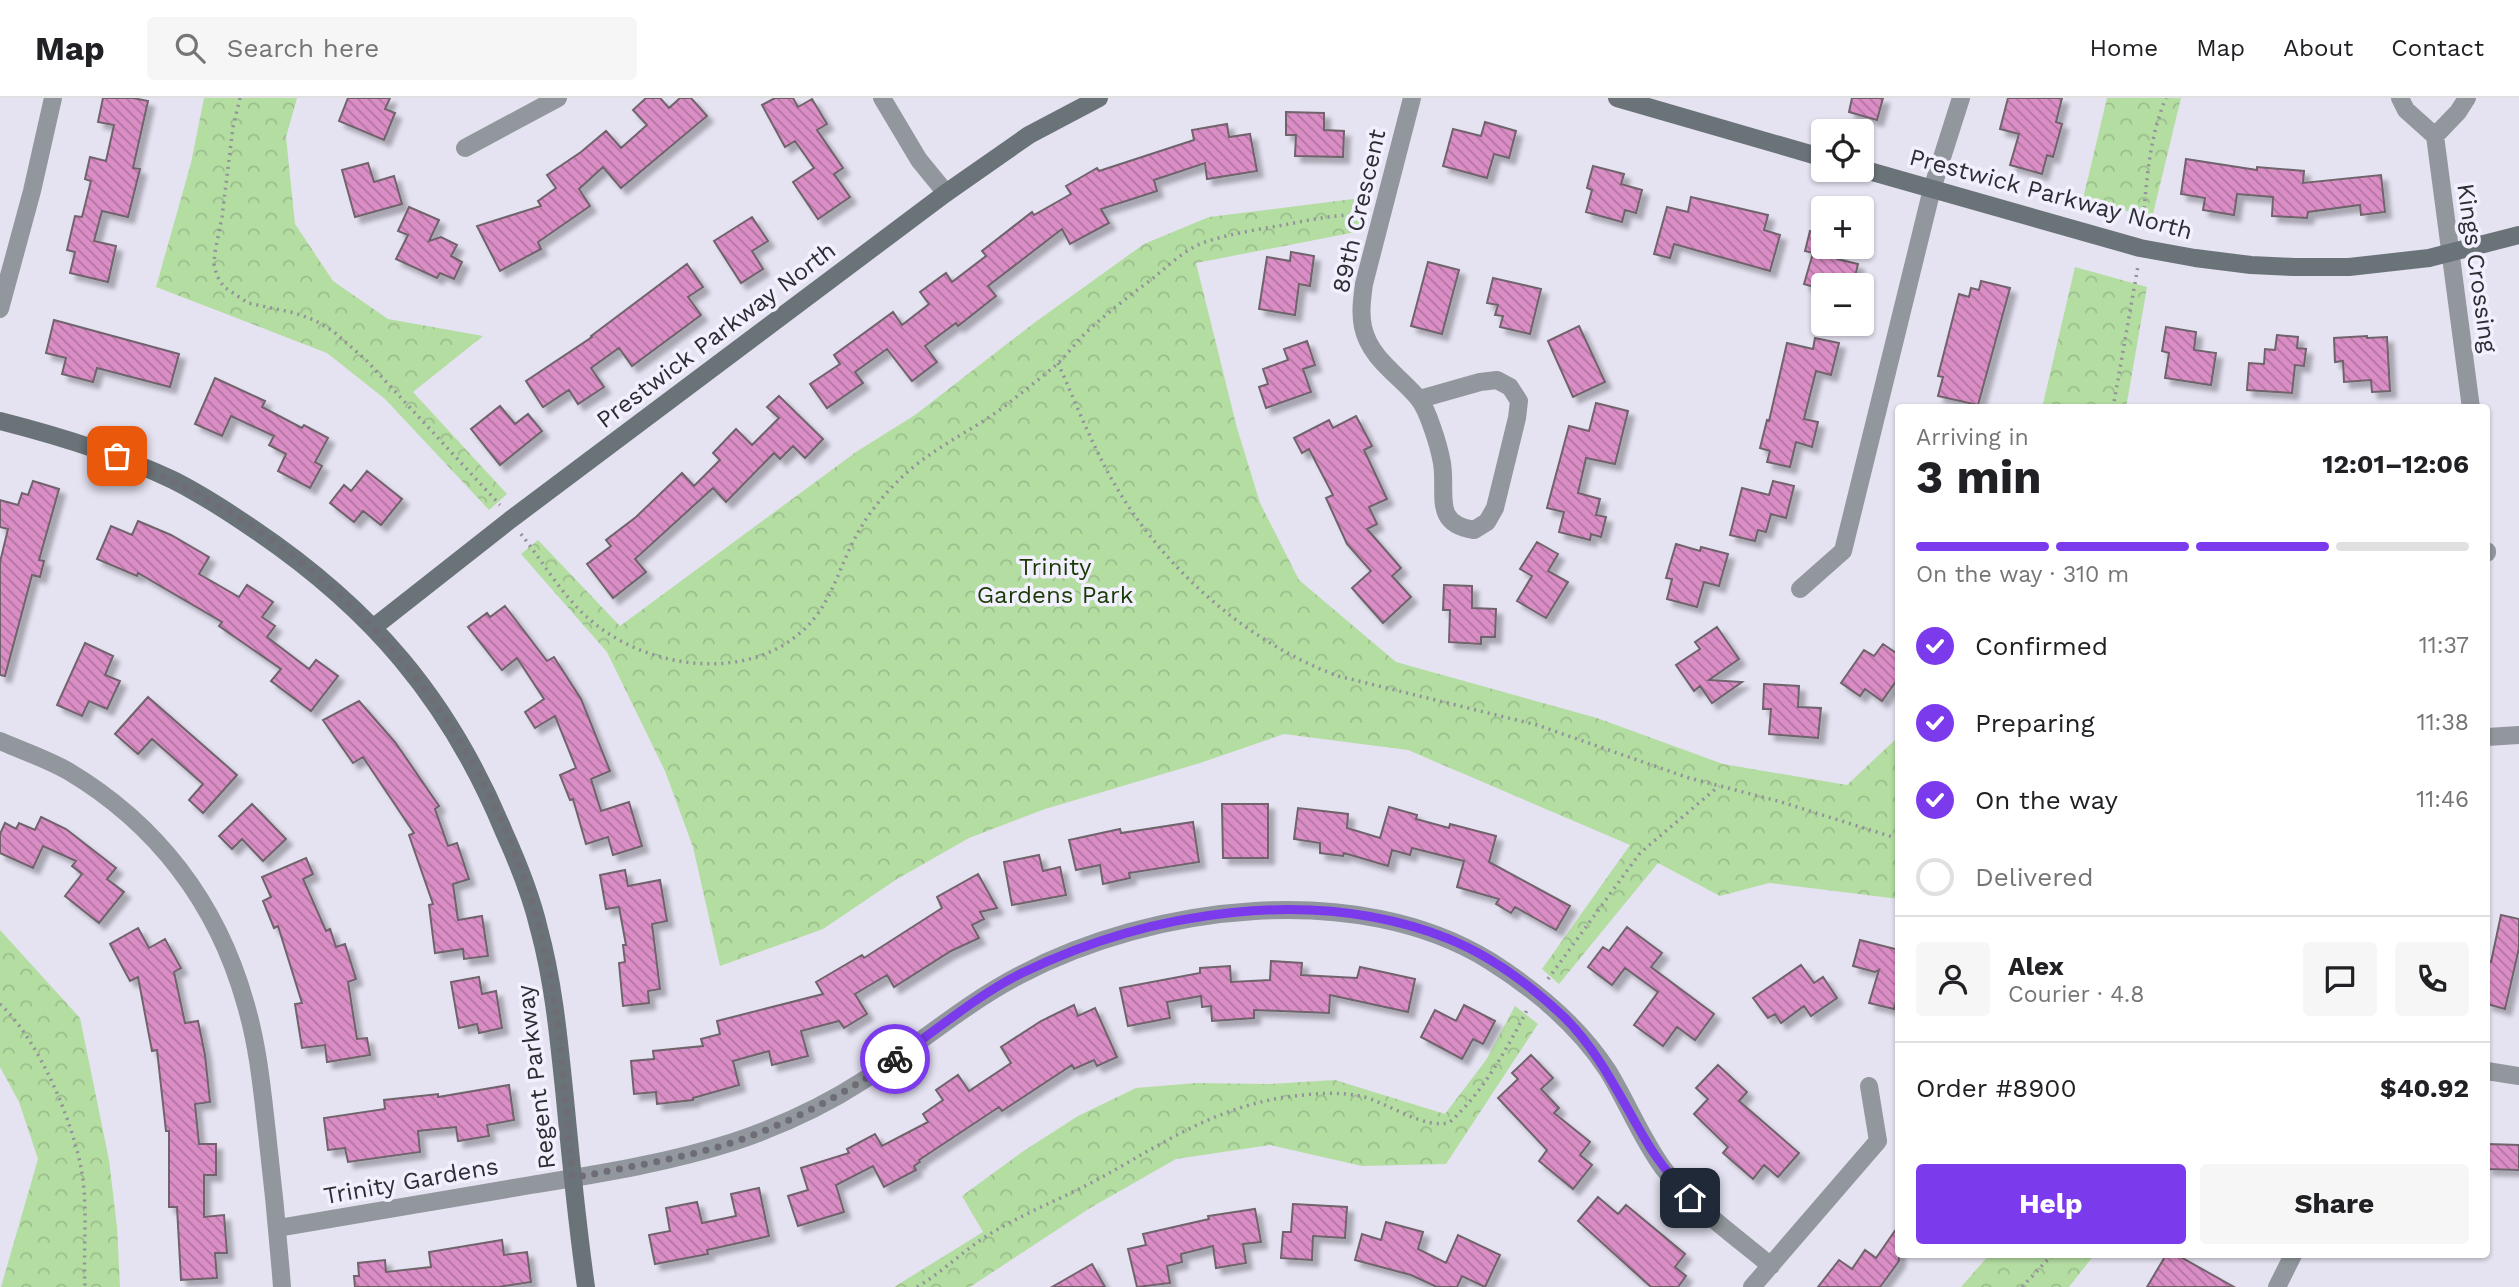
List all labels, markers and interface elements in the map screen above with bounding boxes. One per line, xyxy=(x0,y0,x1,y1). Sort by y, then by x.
search box xyxy=(147,17,637,80)
text: Map xyxy=(35,29,105,68)
icon: search xyxy=(171,29,209,67)
text: Search here xyxy=(227,33,379,63)
text: Home xyxy=(2090,34,2158,62)
text: Map xyxy=(2196,34,2245,62)
text: About xyxy=(2283,34,2353,62)
text: Contact xyxy=(2391,34,2484,62)
map controls xyxy=(1811,119,1874,336)
button: locate xyxy=(1811,119,1874,182)
street label: 89th Crescent xyxy=(1327,126,1391,296)
street label: Prestwick Parkway North xyxy=(1906,143,2196,245)
street label: Kings Crossing xyxy=(2451,182,2503,354)
button: + xyxy=(1811,196,1874,259)
street label: Prestwick Parkway North xyxy=(591,236,841,434)
button: − xyxy=(1811,273,1874,336)
text: Arriving in xyxy=(1916,424,2029,451)
pin xyxy=(87,426,147,486)
icon: bag xyxy=(98,437,136,475)
text: 12:01–12:06 xyxy=(2322,449,2469,479)
text: 3 min xyxy=(1916,450,2042,504)
park label: Trinity Gardens Park xyxy=(977,553,1134,609)
text: On the way · 310 m xyxy=(1916,561,2129,588)
icon: check xyxy=(1916,627,1954,665)
text: Confirmed xyxy=(1975,631,2108,661)
text: 11:37 xyxy=(2419,632,2469,659)
icon: check xyxy=(1916,704,1954,742)
text: Preparing xyxy=(1975,708,2095,738)
text: 11:38 xyxy=(2417,709,2469,736)
icon: check xyxy=(1916,781,1954,819)
text: On the way xyxy=(1975,785,2118,815)
text: 11:46 xyxy=(2416,786,2469,813)
text: Delivered xyxy=(1975,862,2094,892)
button: person xyxy=(1916,942,1990,1016)
button: chat xyxy=(2303,942,2377,1016)
button: phone xyxy=(2395,942,2469,1016)
text: Alex xyxy=(2008,951,2064,981)
text: Courier · 4.8 xyxy=(2008,981,2144,1008)
street label: Regent Parkway xyxy=(511,983,561,1171)
courier xyxy=(860,1024,930,1094)
icon: bike xyxy=(876,1040,914,1078)
text: Order #8900 xyxy=(1916,1073,2077,1103)
text: $40.92 xyxy=(2380,1073,2469,1103)
street label: Trinity Gardens xyxy=(321,1152,501,1210)
button: Help xyxy=(1916,1164,2186,1244)
button: Share xyxy=(2200,1164,2469,1244)
pin xyxy=(1660,1168,1720,1228)
icon: home xyxy=(1671,1179,1709,1217)

